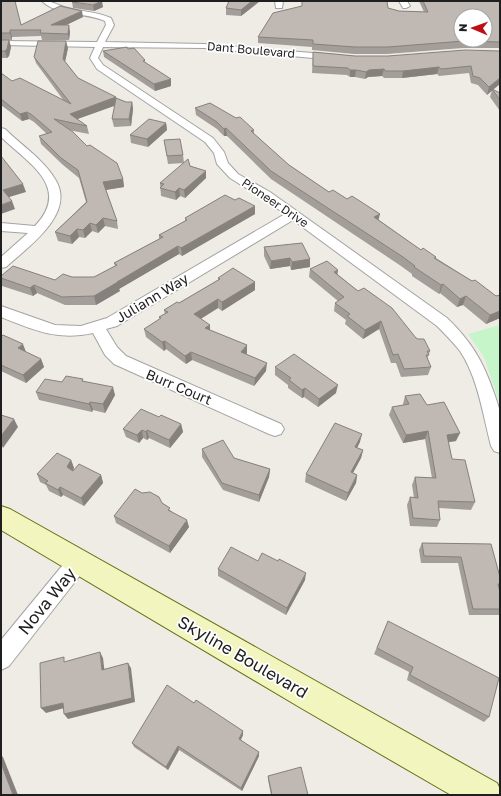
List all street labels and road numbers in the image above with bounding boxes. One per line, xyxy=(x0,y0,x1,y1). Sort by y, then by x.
street label: Dant Boulevard xyxy=(206,38,296,61)
street label: Pioneer Drive xyxy=(239,175,311,230)
street label: Juliann Way xyxy=(112,269,191,326)
street label: Burr Court xyxy=(144,365,215,408)
street label: Nova Way xyxy=(13,563,80,638)
street label: Skyline Boulevard xyxy=(174,611,312,702)

